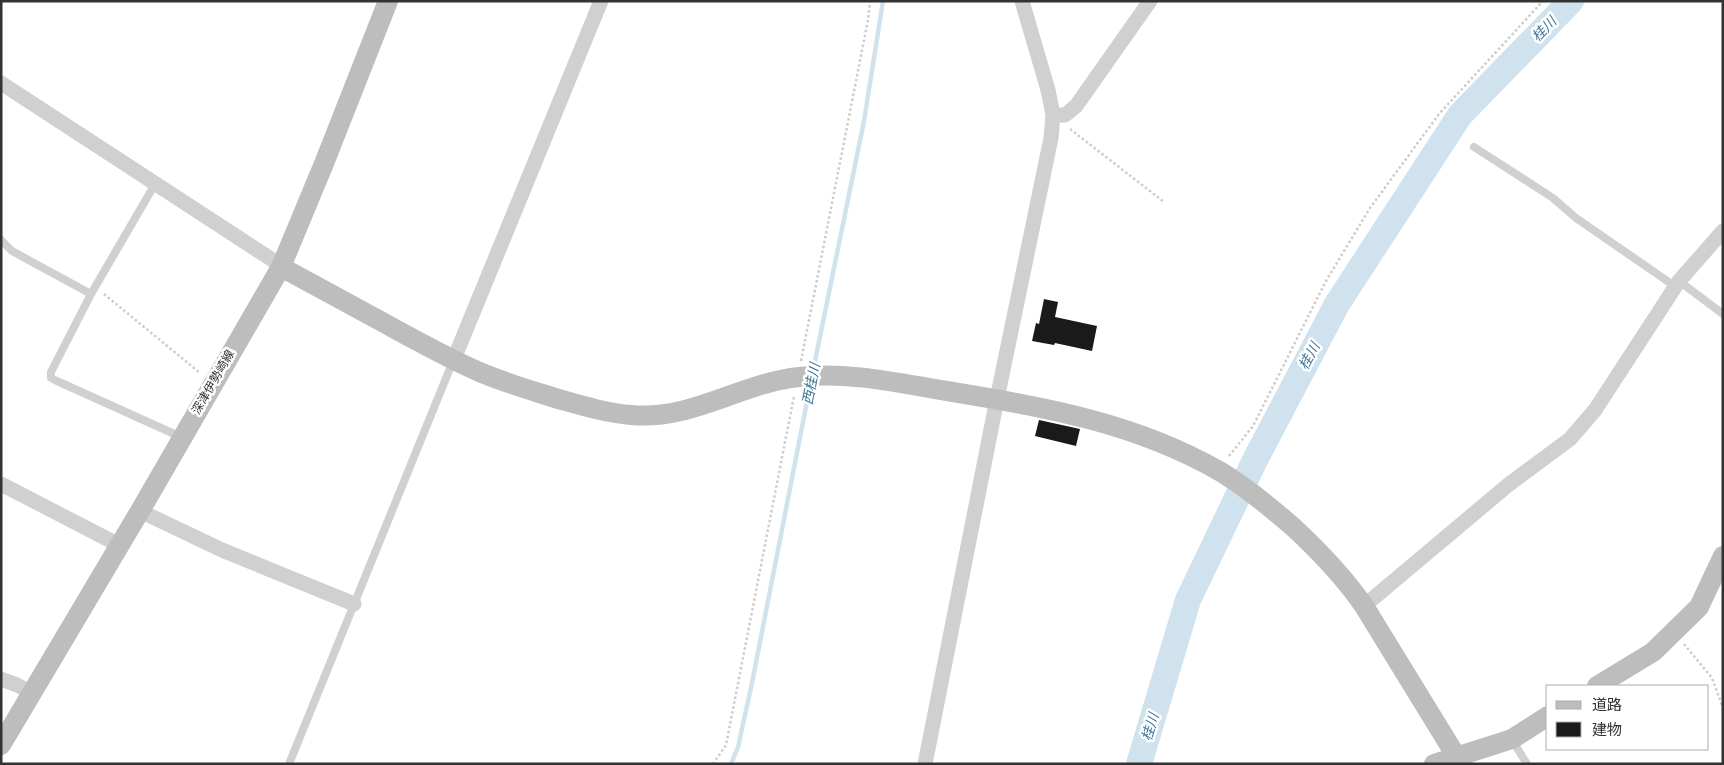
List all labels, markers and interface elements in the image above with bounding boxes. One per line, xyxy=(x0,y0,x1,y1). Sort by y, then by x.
water label: 桂川 xyxy=(1529,12,1561,45)
water label: 桂川 xyxy=(1295,338,1324,372)
street label: 深津伊勢崎線 xyxy=(189,347,237,417)
water label: 西桂川 xyxy=(799,360,823,406)
legend xyxy=(1546,685,1709,750)
text: 道路 xyxy=(1592,696,1622,713)
water label: 桂川 xyxy=(1138,709,1162,743)
text: 建物 xyxy=(1592,721,1622,738)

